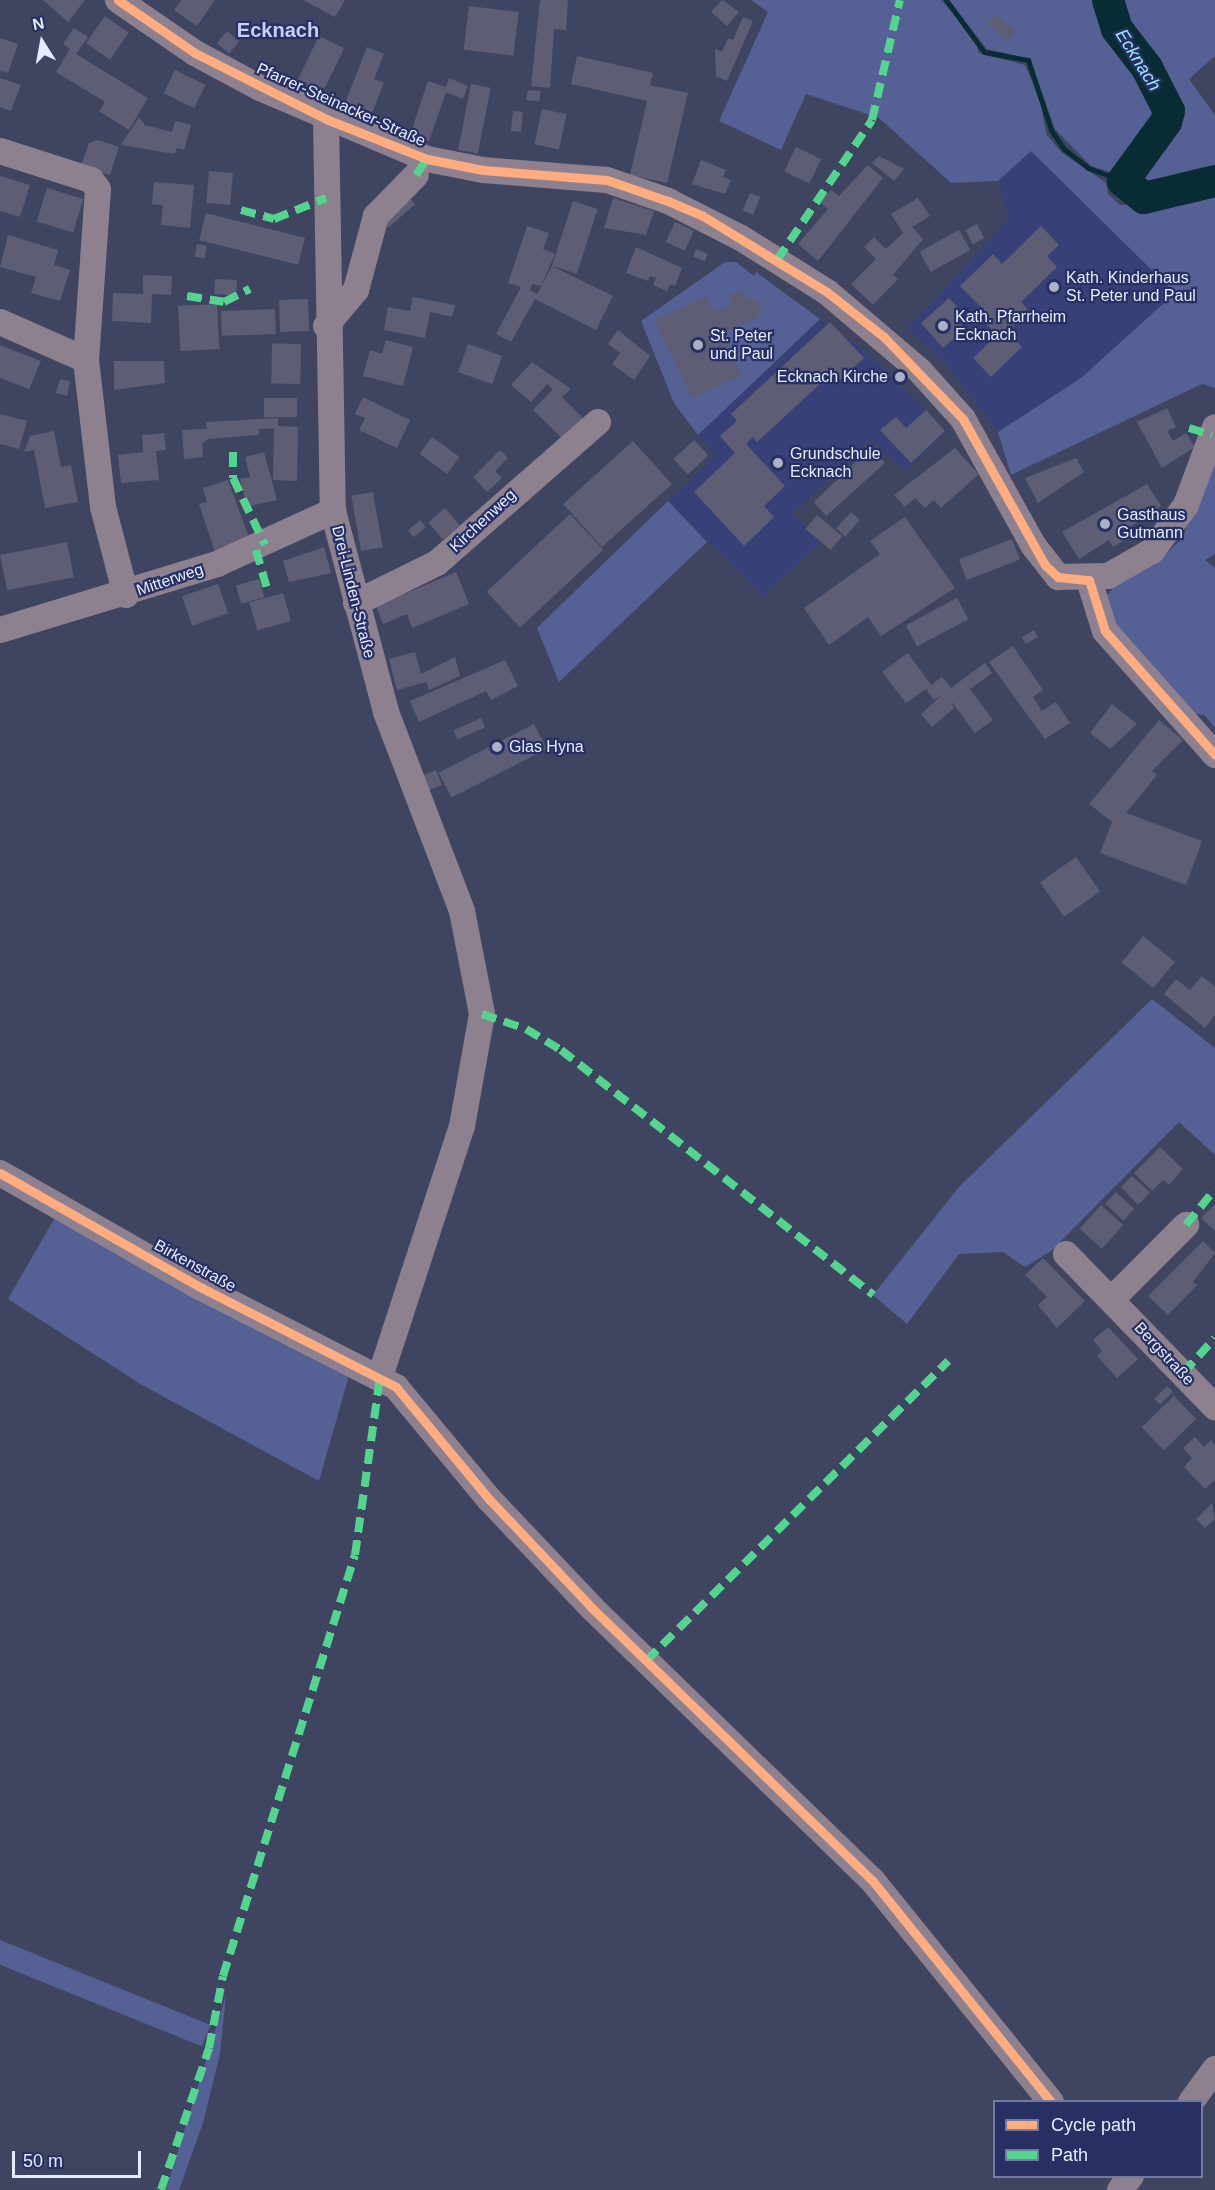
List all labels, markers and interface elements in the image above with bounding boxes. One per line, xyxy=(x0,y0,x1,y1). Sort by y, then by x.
north arrow xyxy=(12,12,72,72)
text: N xyxy=(31,14,46,33)
district label: Ecknach xyxy=(237,18,319,42)
water label: Ecknach xyxy=(1111,25,1165,95)
street label: Pfarrer-Steinacker-Straße xyxy=(253,59,429,151)
place label: Kath. Kinderhaus St. Peter und Paul xyxy=(1066,268,1196,306)
marker: Kath. Kinderhaus St. Peter und Paul xyxy=(1047,280,1061,294)
place label: Kath. Pfarrheim Ecknach xyxy=(955,307,1066,345)
marker: Kath. Pfarrheim Ecknach xyxy=(936,319,950,333)
place label: St. Peter und Paul xyxy=(710,326,773,364)
marker: St. Peter und Paul xyxy=(691,338,705,352)
place label: Ecknach Kirche xyxy=(777,367,888,387)
marker: Ecknach Kirche xyxy=(893,370,907,384)
place label: Grundschule Ecknach xyxy=(790,444,881,482)
marker: Grundschule Ecknach xyxy=(771,456,785,470)
street label: Kirchenweg xyxy=(446,485,520,557)
place label: Gasthaus Gutmann xyxy=(1117,505,1185,543)
marker: Gasthaus Gutmann xyxy=(1098,517,1112,531)
street label: Drei-Linden-Straße xyxy=(327,524,379,660)
street label: Mitterweg xyxy=(134,560,206,600)
place label: Glas Hyna xyxy=(509,737,584,757)
marker: Glas Hyna xyxy=(490,740,504,754)
street label: Birkenstraße xyxy=(151,1236,239,1296)
street label: Bergstraße xyxy=(1130,1319,1198,1389)
legend xyxy=(993,2100,1203,2178)
text: Cycle path xyxy=(1051,2115,1136,2135)
scale bar xyxy=(15,2139,144,2177)
text: Path xyxy=(1051,2145,1088,2165)
text: 50 m xyxy=(23,2151,63,2171)

